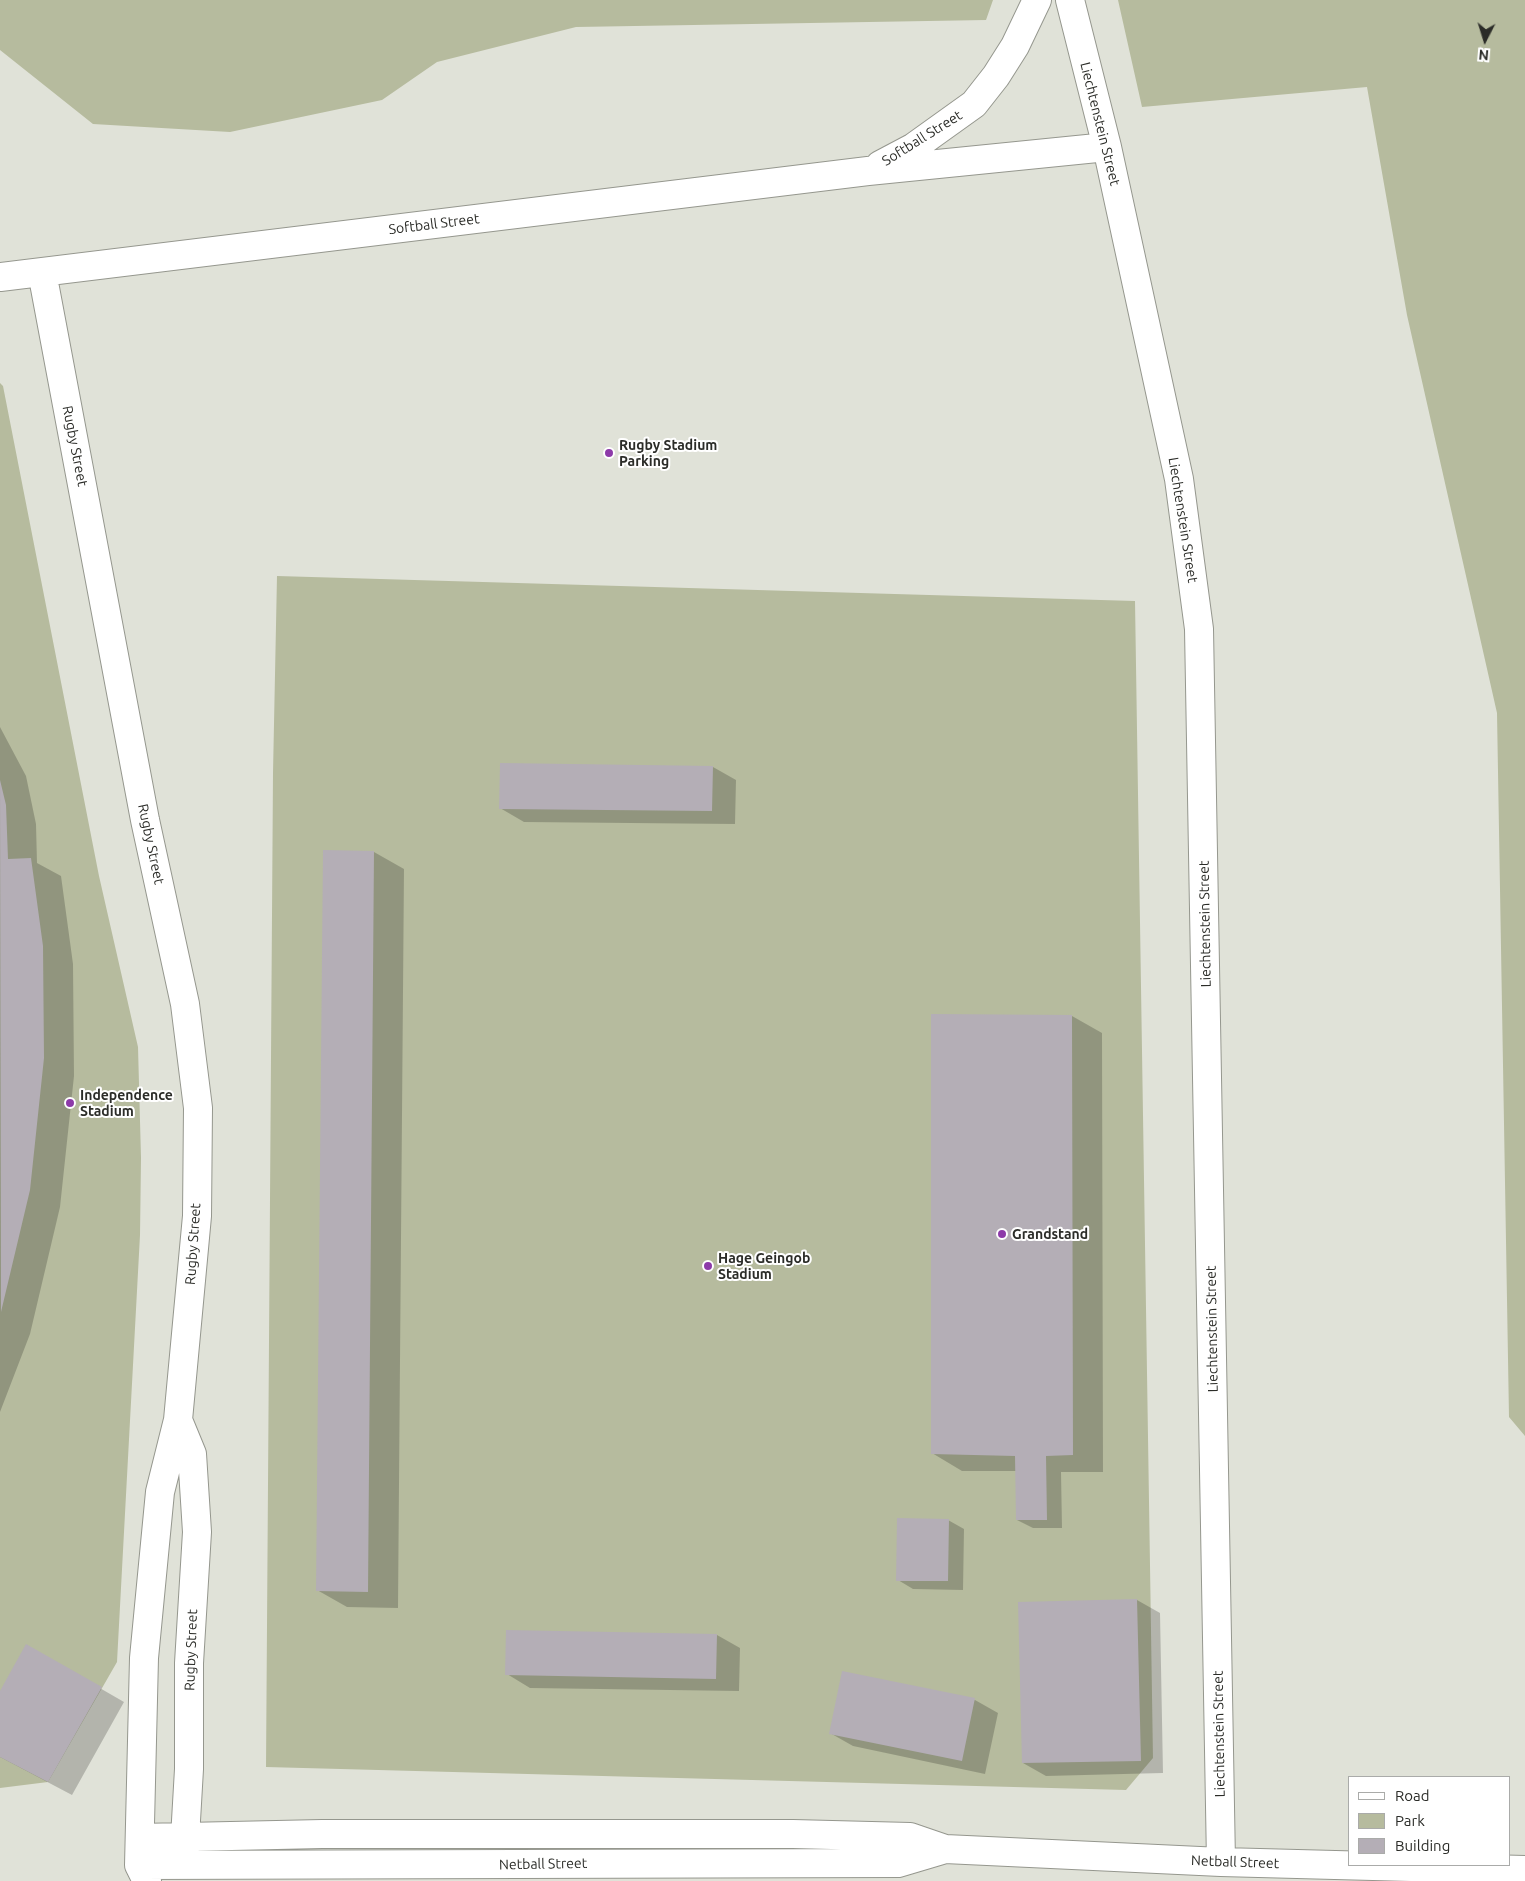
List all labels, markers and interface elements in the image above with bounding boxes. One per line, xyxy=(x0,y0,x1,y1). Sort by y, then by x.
north arrow xyxy=(1460,15,1510,65)
text: N xyxy=(1478,47,1490,63)
street label: Liechtenstein Street xyxy=(1076,60,1124,188)
street label: Softball Street xyxy=(879,107,965,169)
street label: Softball Street xyxy=(388,210,480,238)
street label: Rugby Street xyxy=(59,404,91,488)
place label: Rugby Stadium Parking xyxy=(619,437,717,470)
marker: Rugby Stadium Parking xyxy=(603,447,615,459)
street label: Liechtenstein Street xyxy=(1165,456,1201,584)
street label: Rugby Street xyxy=(134,802,168,886)
street label: Liechtenstein Street xyxy=(1195,860,1215,988)
place label: Independence Stadium xyxy=(80,1087,173,1120)
marker: Independence Stadium xyxy=(64,1097,76,1109)
street label: Rugby Street xyxy=(182,1203,204,1285)
place label: Grandstand xyxy=(1012,1226,1088,1242)
marker: Grandstand xyxy=(996,1228,1008,1240)
place label: Hage Geingob Stadium xyxy=(718,1250,810,1282)
marker: Hage Geingob Stadium xyxy=(702,1260,714,1272)
street label: Liechtenstein Street xyxy=(1202,1265,1222,1393)
street label: Rugby Street xyxy=(181,1609,201,1691)
street label: Liechtenstein Street xyxy=(1209,1670,1229,1798)
legend xyxy=(1348,1776,1510,1866)
text: Road xyxy=(1395,1787,1430,1804)
text: Park xyxy=(1395,1812,1425,1829)
text: Building xyxy=(1395,1837,1450,1854)
street label: Netball Street xyxy=(1191,1852,1279,1872)
street label: Netball Street xyxy=(499,1855,587,1873)

